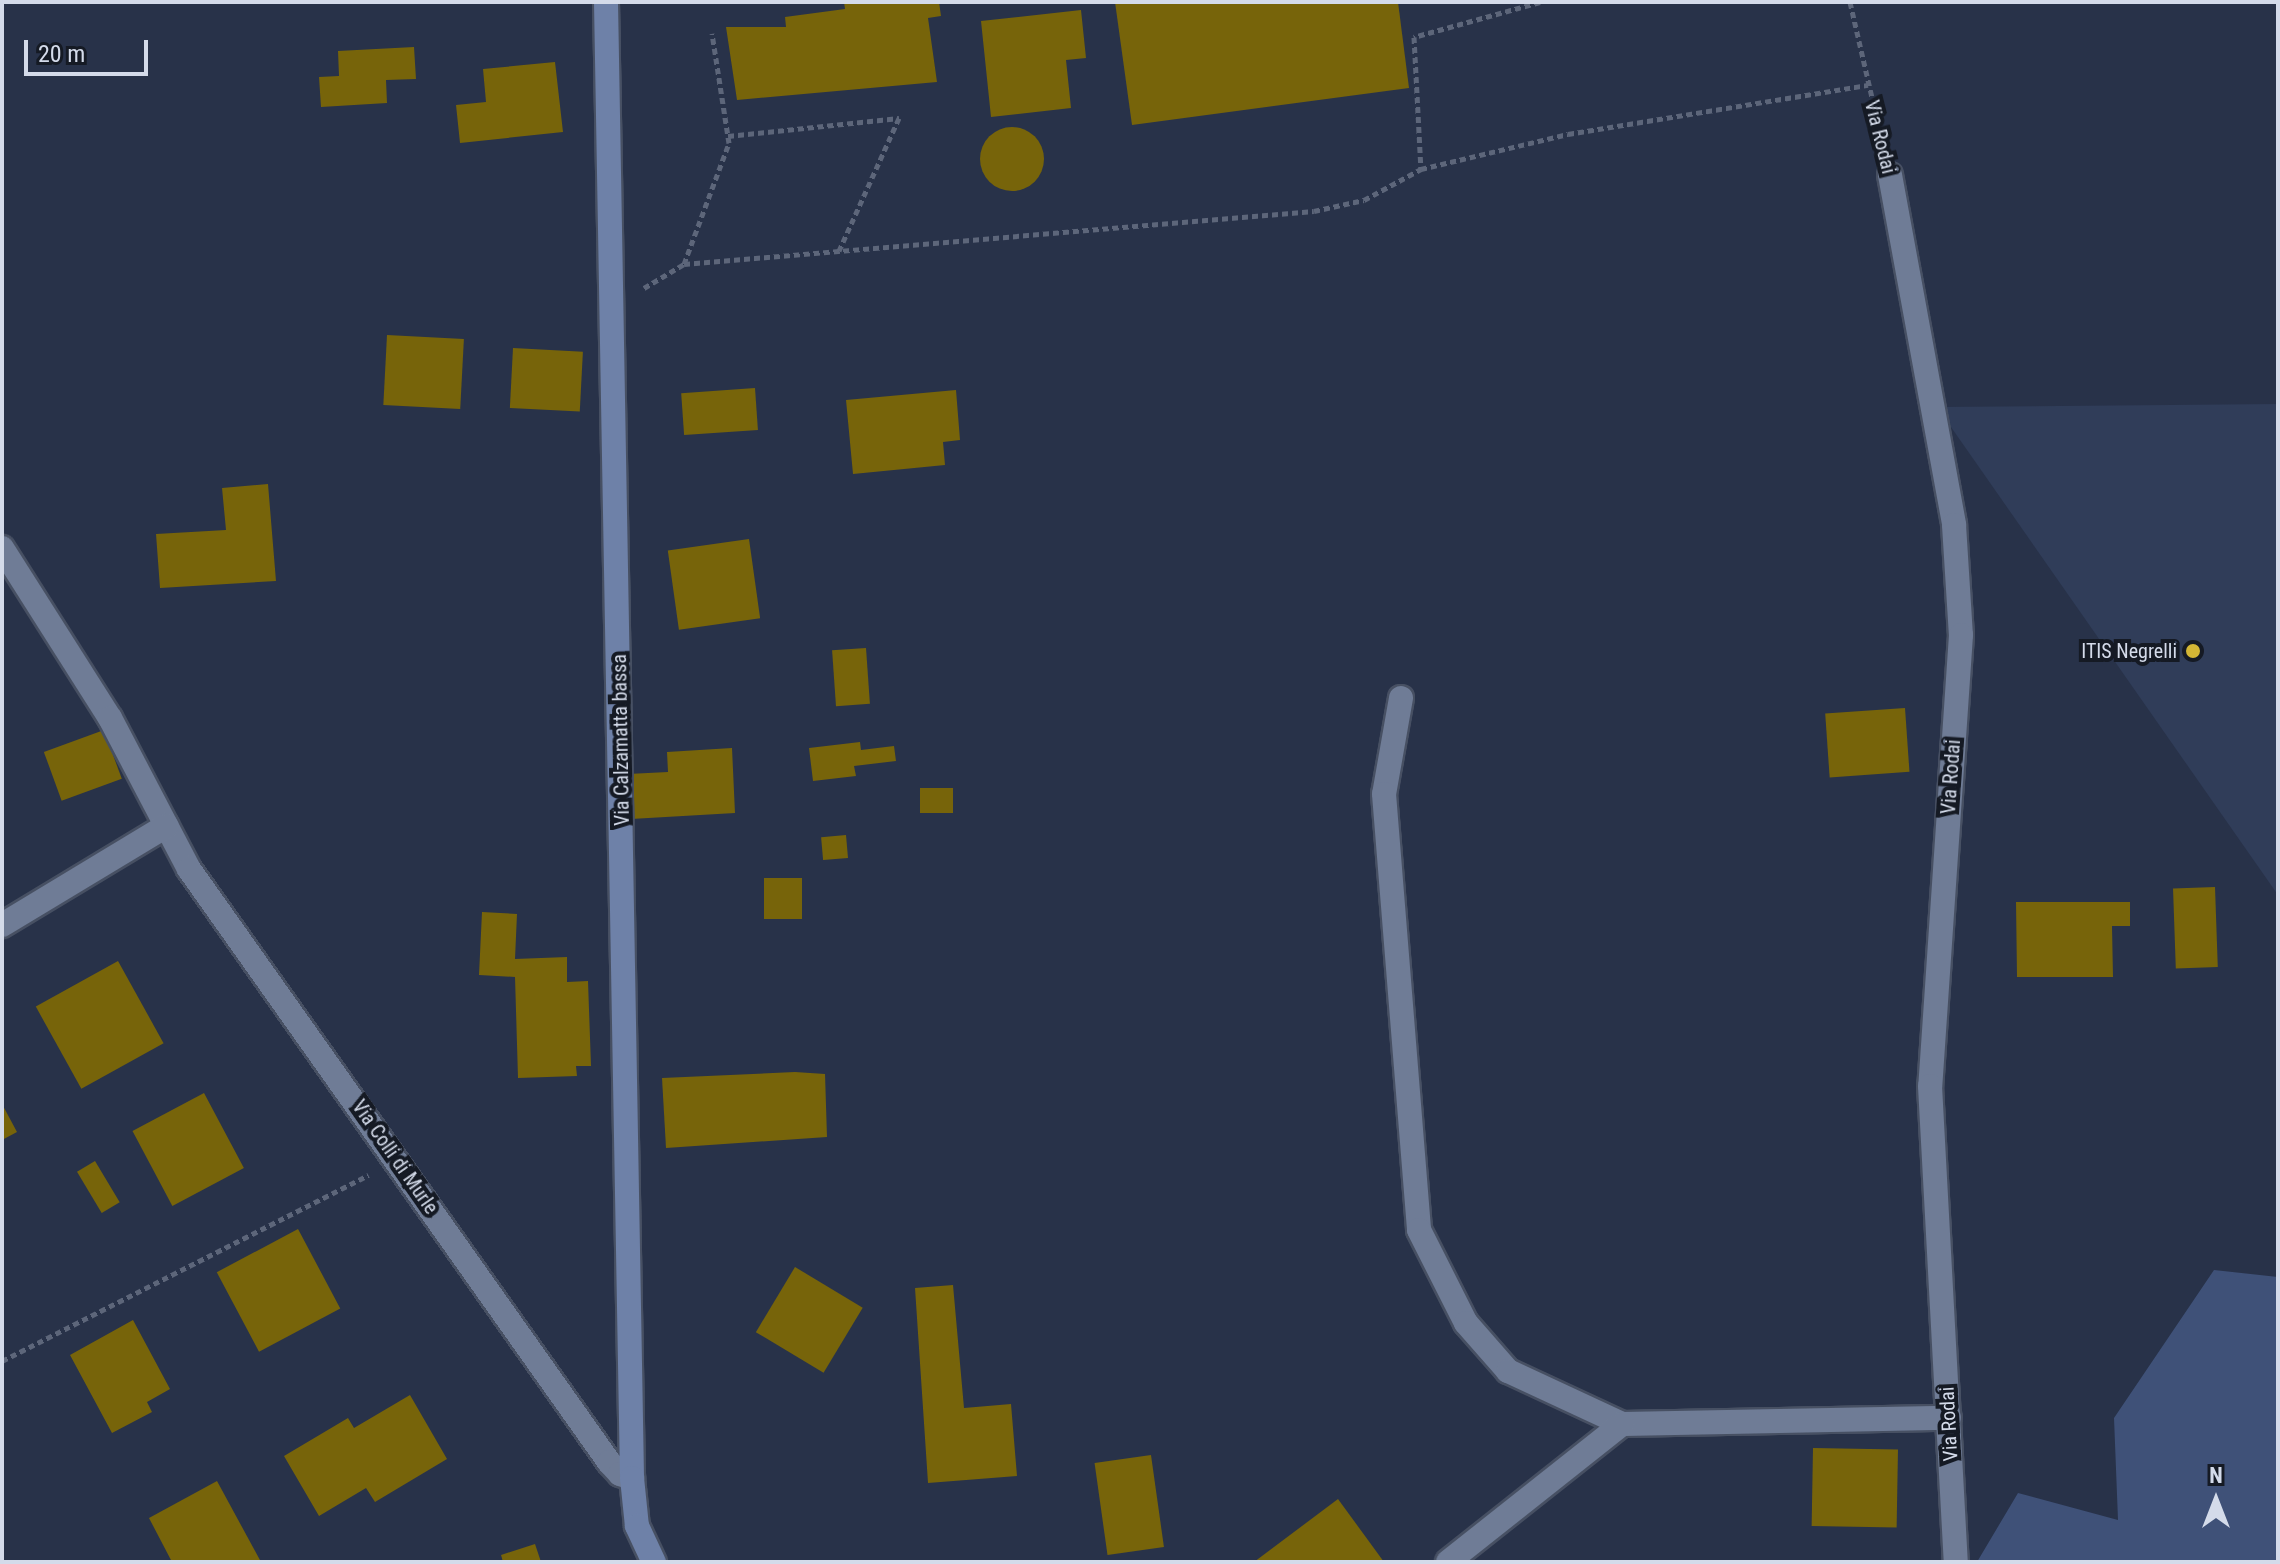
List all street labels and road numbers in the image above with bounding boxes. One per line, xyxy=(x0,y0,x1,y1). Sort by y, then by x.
street label: Via Rodai xyxy=(1859,98,1901,176)
street label: Via Calzamatta bassa xyxy=(608,654,634,826)
street label: Via Rodai xyxy=(1936,739,1966,815)
street label: Via Colli di Murle xyxy=(347,1095,443,1219)
street label: Via Rodai xyxy=(1935,1386,1963,1462)

